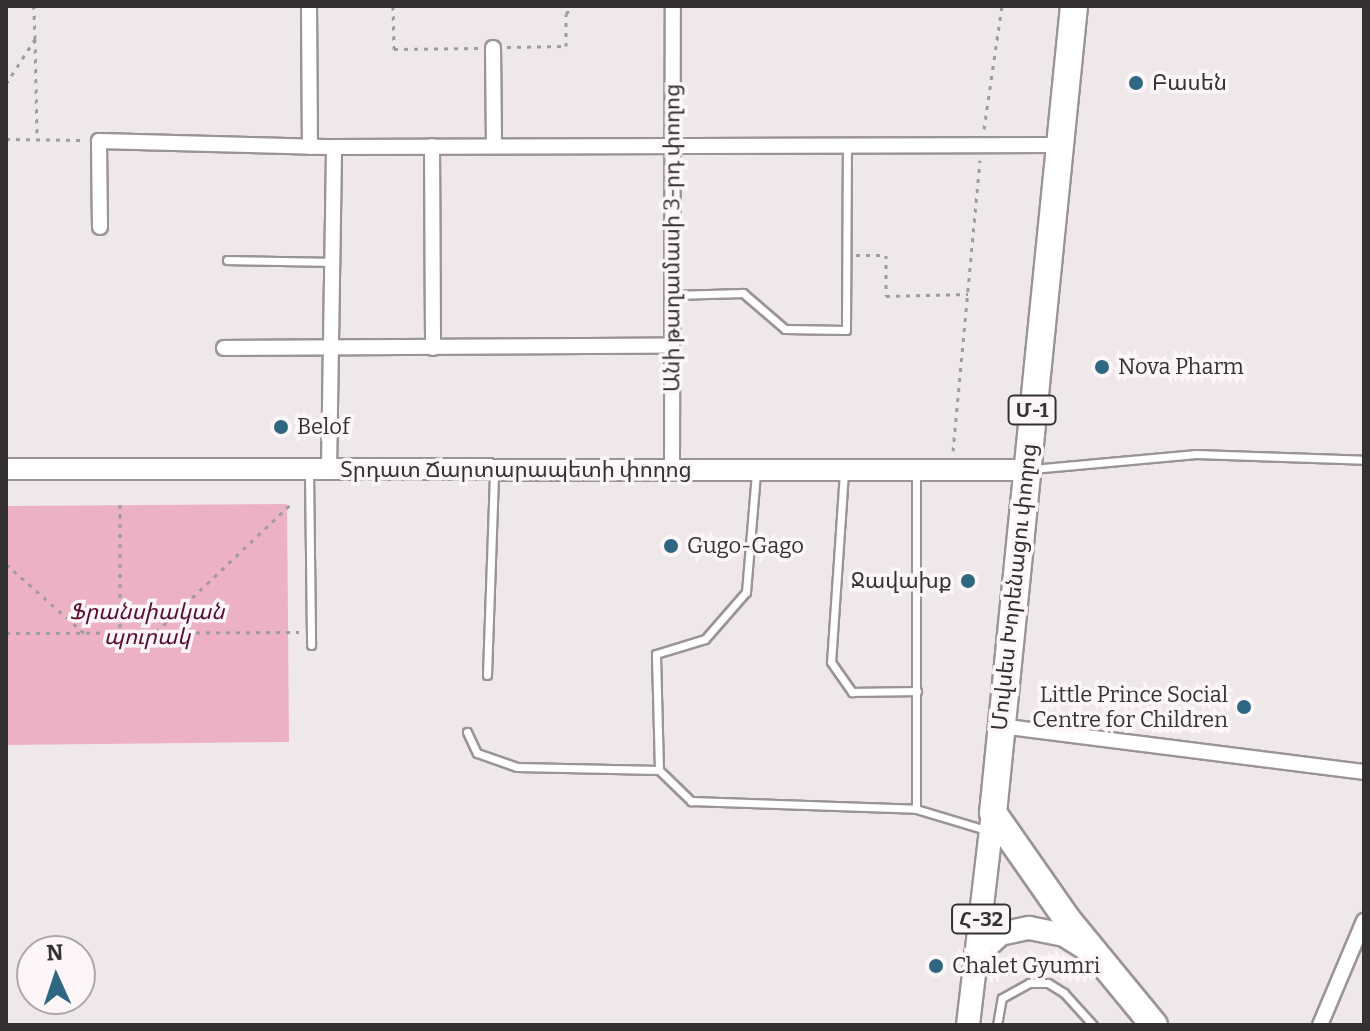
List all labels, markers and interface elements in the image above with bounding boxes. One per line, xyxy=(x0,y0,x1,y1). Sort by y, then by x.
place label: Բասեն xyxy=(1152,70,1227,96)
marker: Բասեն xyxy=(1127,74,1145,92)
street label: Անի թաղամասի 3-րդ փողոց xyxy=(659,84,685,392)
place label: Nova Pharm xyxy=(1118,354,1244,380)
marker: Nova Pharm xyxy=(1093,358,1111,376)
road number: Մ-1 xyxy=(1006,394,1058,426)
place label: Belof xyxy=(297,414,350,440)
marker: Belof xyxy=(272,418,290,436)
street label: Մովսես Խորենացու փողոց xyxy=(986,442,1042,732)
street label: Տրդատ Ճարտարապետի փողոց xyxy=(340,457,692,483)
place label: Gugo-Gago xyxy=(687,533,804,559)
marker: Gugo-Gago xyxy=(662,537,680,555)
place label: Ջավախք xyxy=(851,568,952,594)
marker: Ջավախք xyxy=(959,572,977,590)
park label: Ֆրանսիական պուրակ xyxy=(70,598,224,650)
place label: Little Prince Social Centre for Children xyxy=(1032,681,1228,732)
marker: Little Prince Social Centre for Children xyxy=(1235,698,1253,716)
road number: Հ-32 xyxy=(951,903,1011,935)
north arrow xyxy=(16,935,96,1015)
text: N xyxy=(46,939,64,966)
place label: Chalet Gyumri xyxy=(952,953,1100,979)
marker: Chalet Gyumri xyxy=(927,957,945,975)

